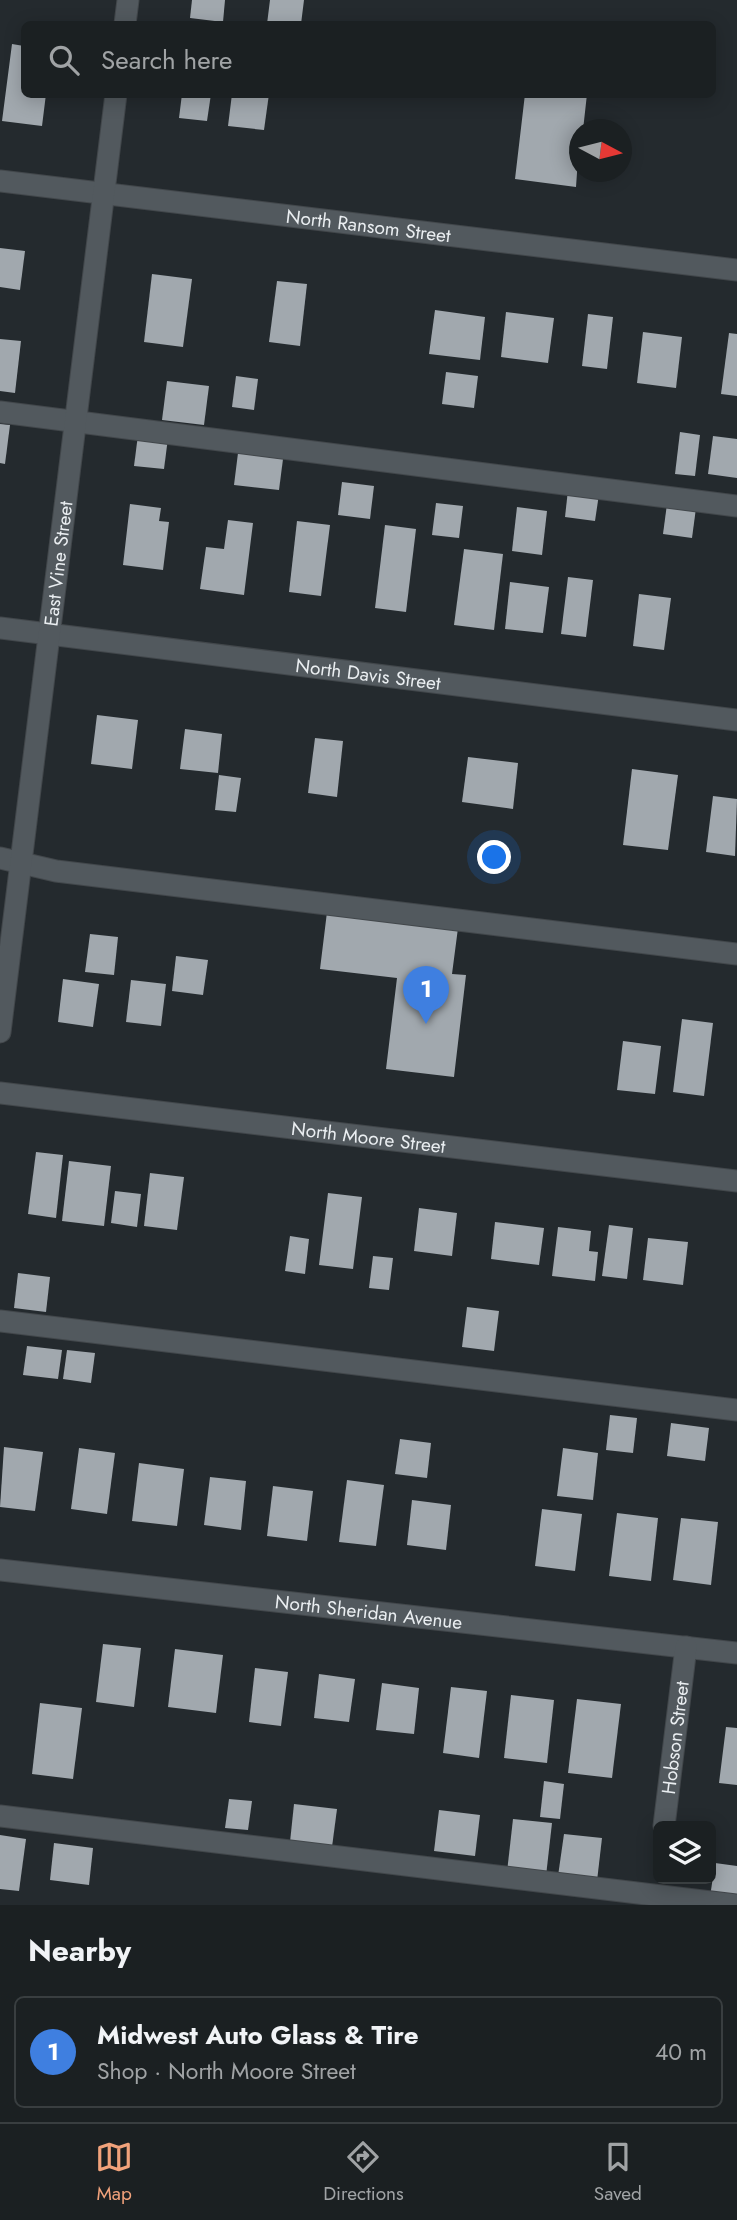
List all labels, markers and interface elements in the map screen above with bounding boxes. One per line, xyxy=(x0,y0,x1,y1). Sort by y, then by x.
search box xyxy=(21,21,716,98)
icon: search xyxy=(45,41,83,79)
text: Search here xyxy=(101,41,233,79)
north arrow xyxy=(569,119,632,182)
street label: North Ransom Street xyxy=(284,203,453,249)
street label: East Vine Street xyxy=(37,499,80,628)
street label: North Davis Street xyxy=(294,652,443,697)
your location xyxy=(477,840,511,874)
pin: 1 xyxy=(403,966,449,1024)
street label: North Moore Street xyxy=(290,1115,447,1160)
street label: North Sheridan Avenue xyxy=(273,1588,464,1636)
street label: Hobson Street xyxy=(655,1679,696,1796)
map controls xyxy=(653,1821,716,1884)
button: layers xyxy=(653,1821,716,1884)
text: Nearby xyxy=(28,1929,131,1972)
text: Midwest Auto Glass & Tire xyxy=(97,2016,419,2054)
text: 1 xyxy=(47,2035,59,2069)
text: 40 m xyxy=(655,2035,707,2069)
text: Shop · North Moore Street xyxy=(97,2054,356,2088)
tab: Map xyxy=(95,2138,133,2207)
tab: Directions xyxy=(323,2138,404,2207)
tab: Saved xyxy=(594,2138,642,2207)

